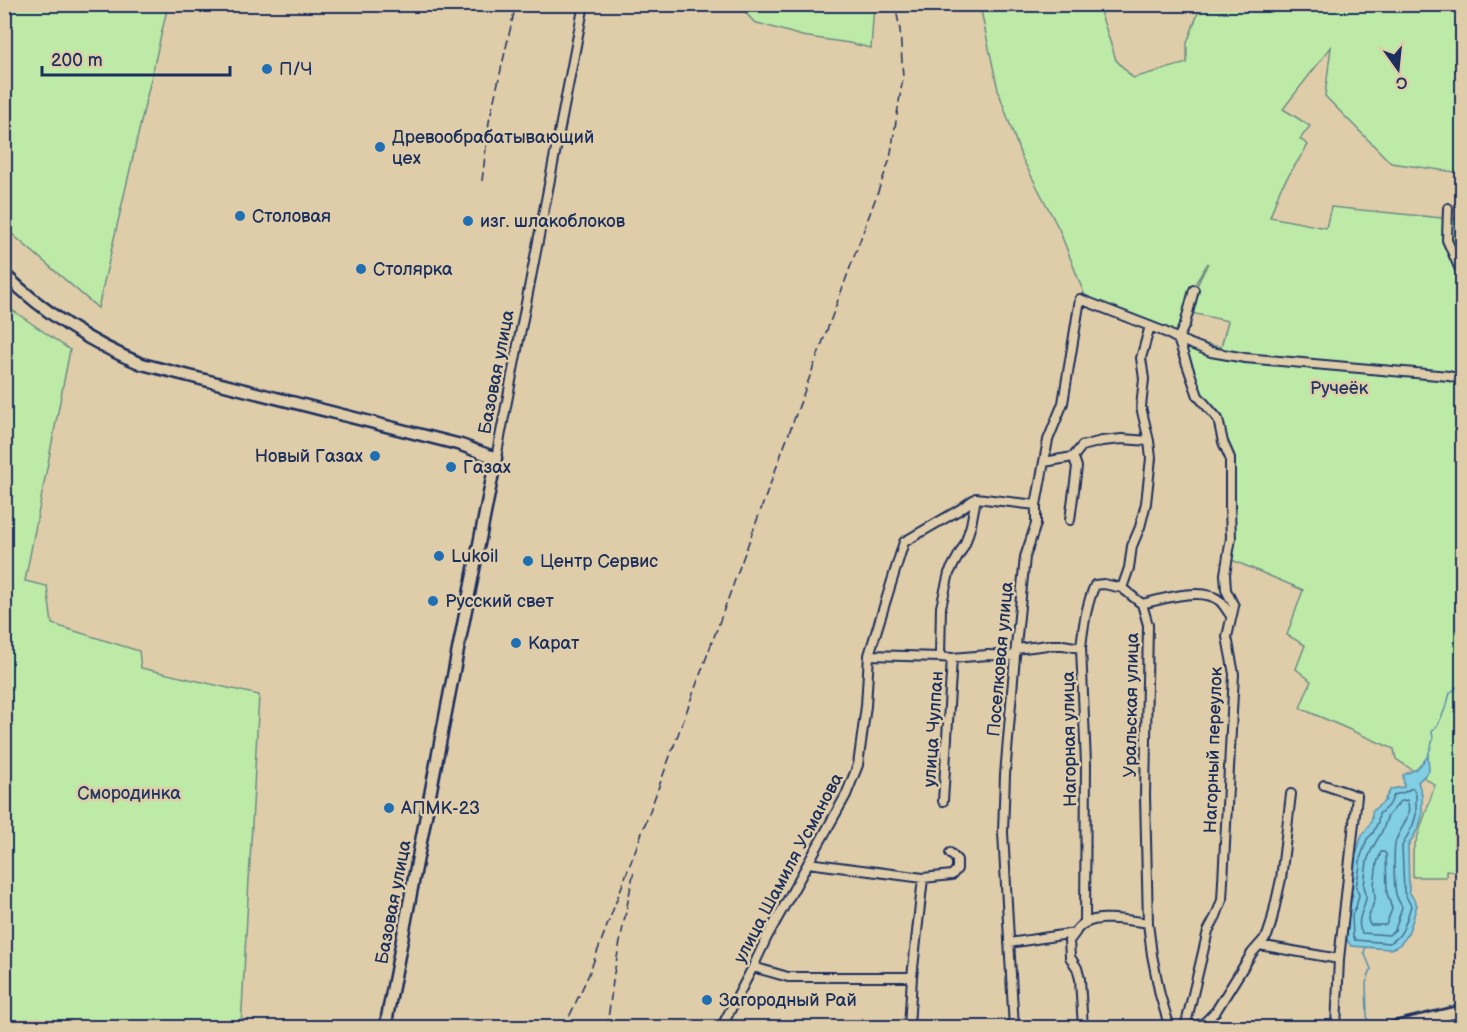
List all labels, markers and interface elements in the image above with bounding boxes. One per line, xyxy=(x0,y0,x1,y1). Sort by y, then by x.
scale bar xyxy=(42,39,230,77)
north arrow xyxy=(1368,39,1428,99)
text: 200 m xyxy=(51,50,103,71)
place label: П/Ч xyxy=(279,59,313,80)
marker: П/Ч xyxy=(260,62,274,76)
text: С xyxy=(1394,71,1409,93)
place label: Древообрабатывающий цех xyxy=(392,127,594,169)
marker: Древообрабатывающий цех xyxy=(373,140,387,154)
place label: Столовая xyxy=(252,206,331,227)
marker: Столовая xyxy=(233,209,247,223)
place label: изг. шлакоблоков xyxy=(480,211,626,232)
marker: изг. шлакоблоков xyxy=(461,214,475,228)
place label: Столярка xyxy=(373,259,453,280)
marker: Столярка xyxy=(354,262,368,276)
street label: Базовая улица xyxy=(474,308,519,436)
park label: Ручеёк xyxy=(1310,378,1369,399)
place label: Новый Газах xyxy=(255,446,363,467)
marker: Новый Газах xyxy=(368,449,382,463)
place label: Газах xyxy=(463,457,511,478)
marker: Газах xyxy=(444,460,458,474)
place label: Lukoil xyxy=(451,546,498,567)
marker: Lukoil xyxy=(432,549,446,563)
place label: Центр Сервис xyxy=(540,551,658,572)
marker: Центр Сервис xyxy=(521,554,535,568)
street label: Поселковая улица xyxy=(983,580,1018,737)
place label: Русский свет xyxy=(445,591,554,612)
marker: Русский свет xyxy=(426,594,440,608)
street label: Уральская улица xyxy=(1120,632,1143,778)
place label: Карат xyxy=(528,633,580,654)
marker: Карат xyxy=(509,636,523,650)
street label: Нагорный переулок xyxy=(1200,666,1227,834)
street label: улица Чулпан xyxy=(919,670,948,788)
street label: Нагорная улица xyxy=(1058,671,1081,807)
street label: улица Шамиля Усманова xyxy=(729,769,848,967)
park label: Смородинка xyxy=(77,783,181,804)
place label: АПМК-23 xyxy=(400,798,480,819)
marker: АПМК-23 xyxy=(382,801,396,815)
street label: Базовая улица xyxy=(371,838,416,966)
place label: Загородный Рай xyxy=(719,990,857,1011)
marker: Загородный Рай xyxy=(700,993,714,1007)

